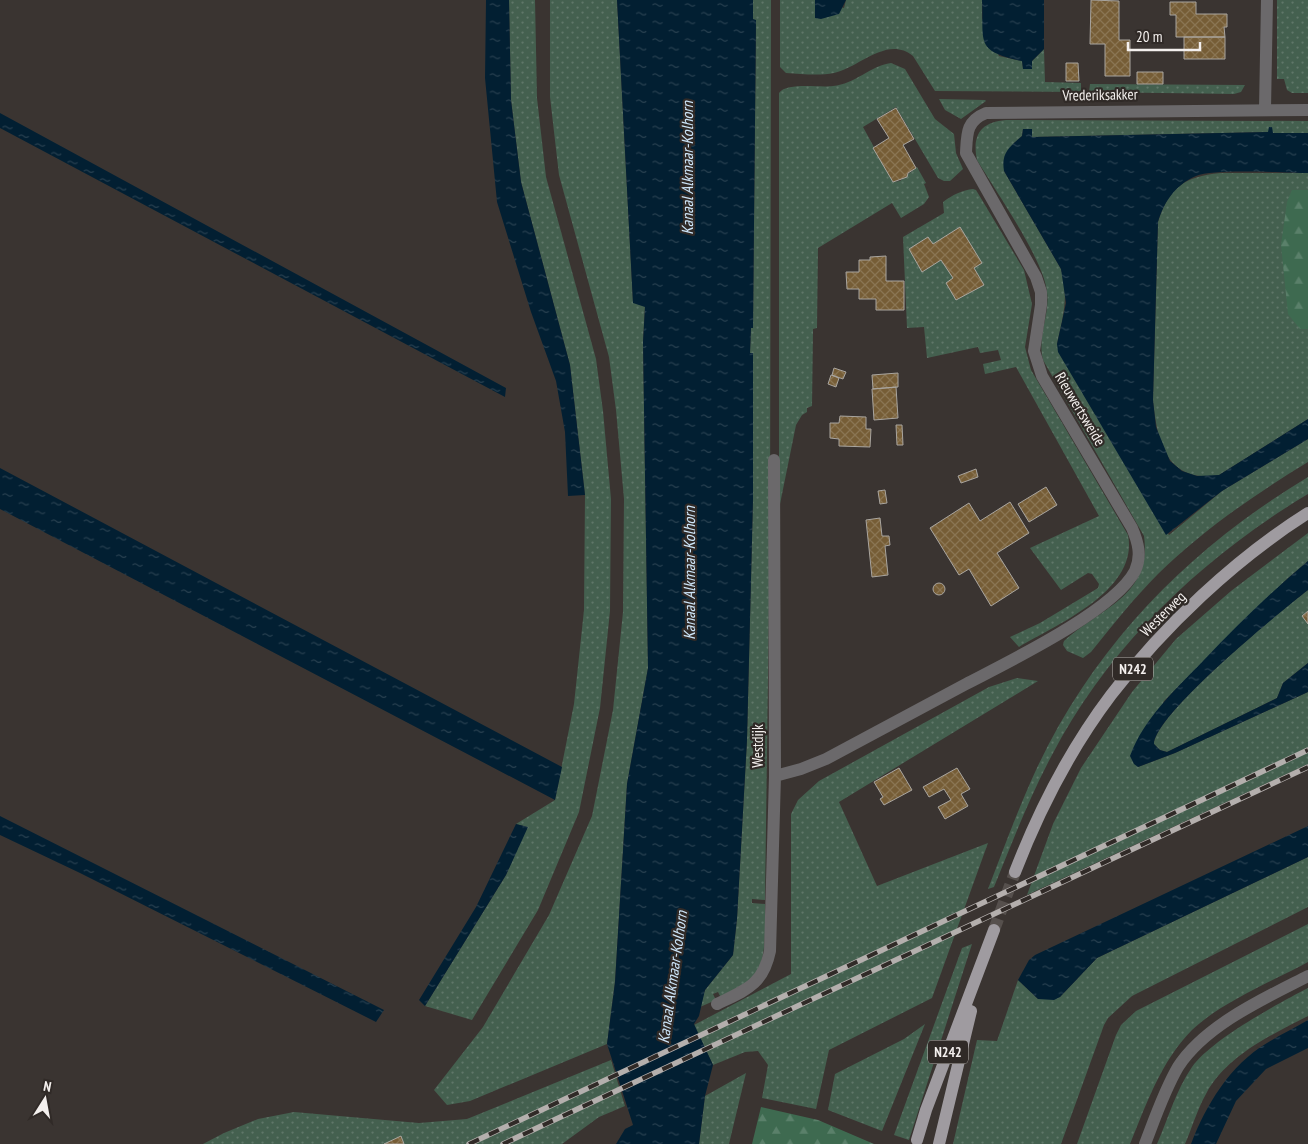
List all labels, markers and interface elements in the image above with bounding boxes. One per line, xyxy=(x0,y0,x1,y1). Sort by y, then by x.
scale bar xyxy=(1128,20,1200,52)
text: 20 m xyxy=(1136,27,1162,46)
street label: Vrederiksakker xyxy=(1061,84,1139,105)
water label: Kanaal Alkmaar-Kolhorn xyxy=(677,100,697,235)
street label: Rieuwertsweide xyxy=(1051,368,1110,449)
water label: Kanaal Alkmaar-Kolhorn xyxy=(679,505,699,640)
street label: Westerweg xyxy=(1136,587,1189,640)
road number: N242 xyxy=(1113,658,1153,681)
street label: Westdijk xyxy=(748,724,767,768)
water label: Kanaal Alkmaar-Kolhorn xyxy=(653,909,691,1044)
road number: N242 xyxy=(928,1040,968,1064)
north arrow xyxy=(20,1074,70,1124)
text: N xyxy=(42,1077,53,1096)

